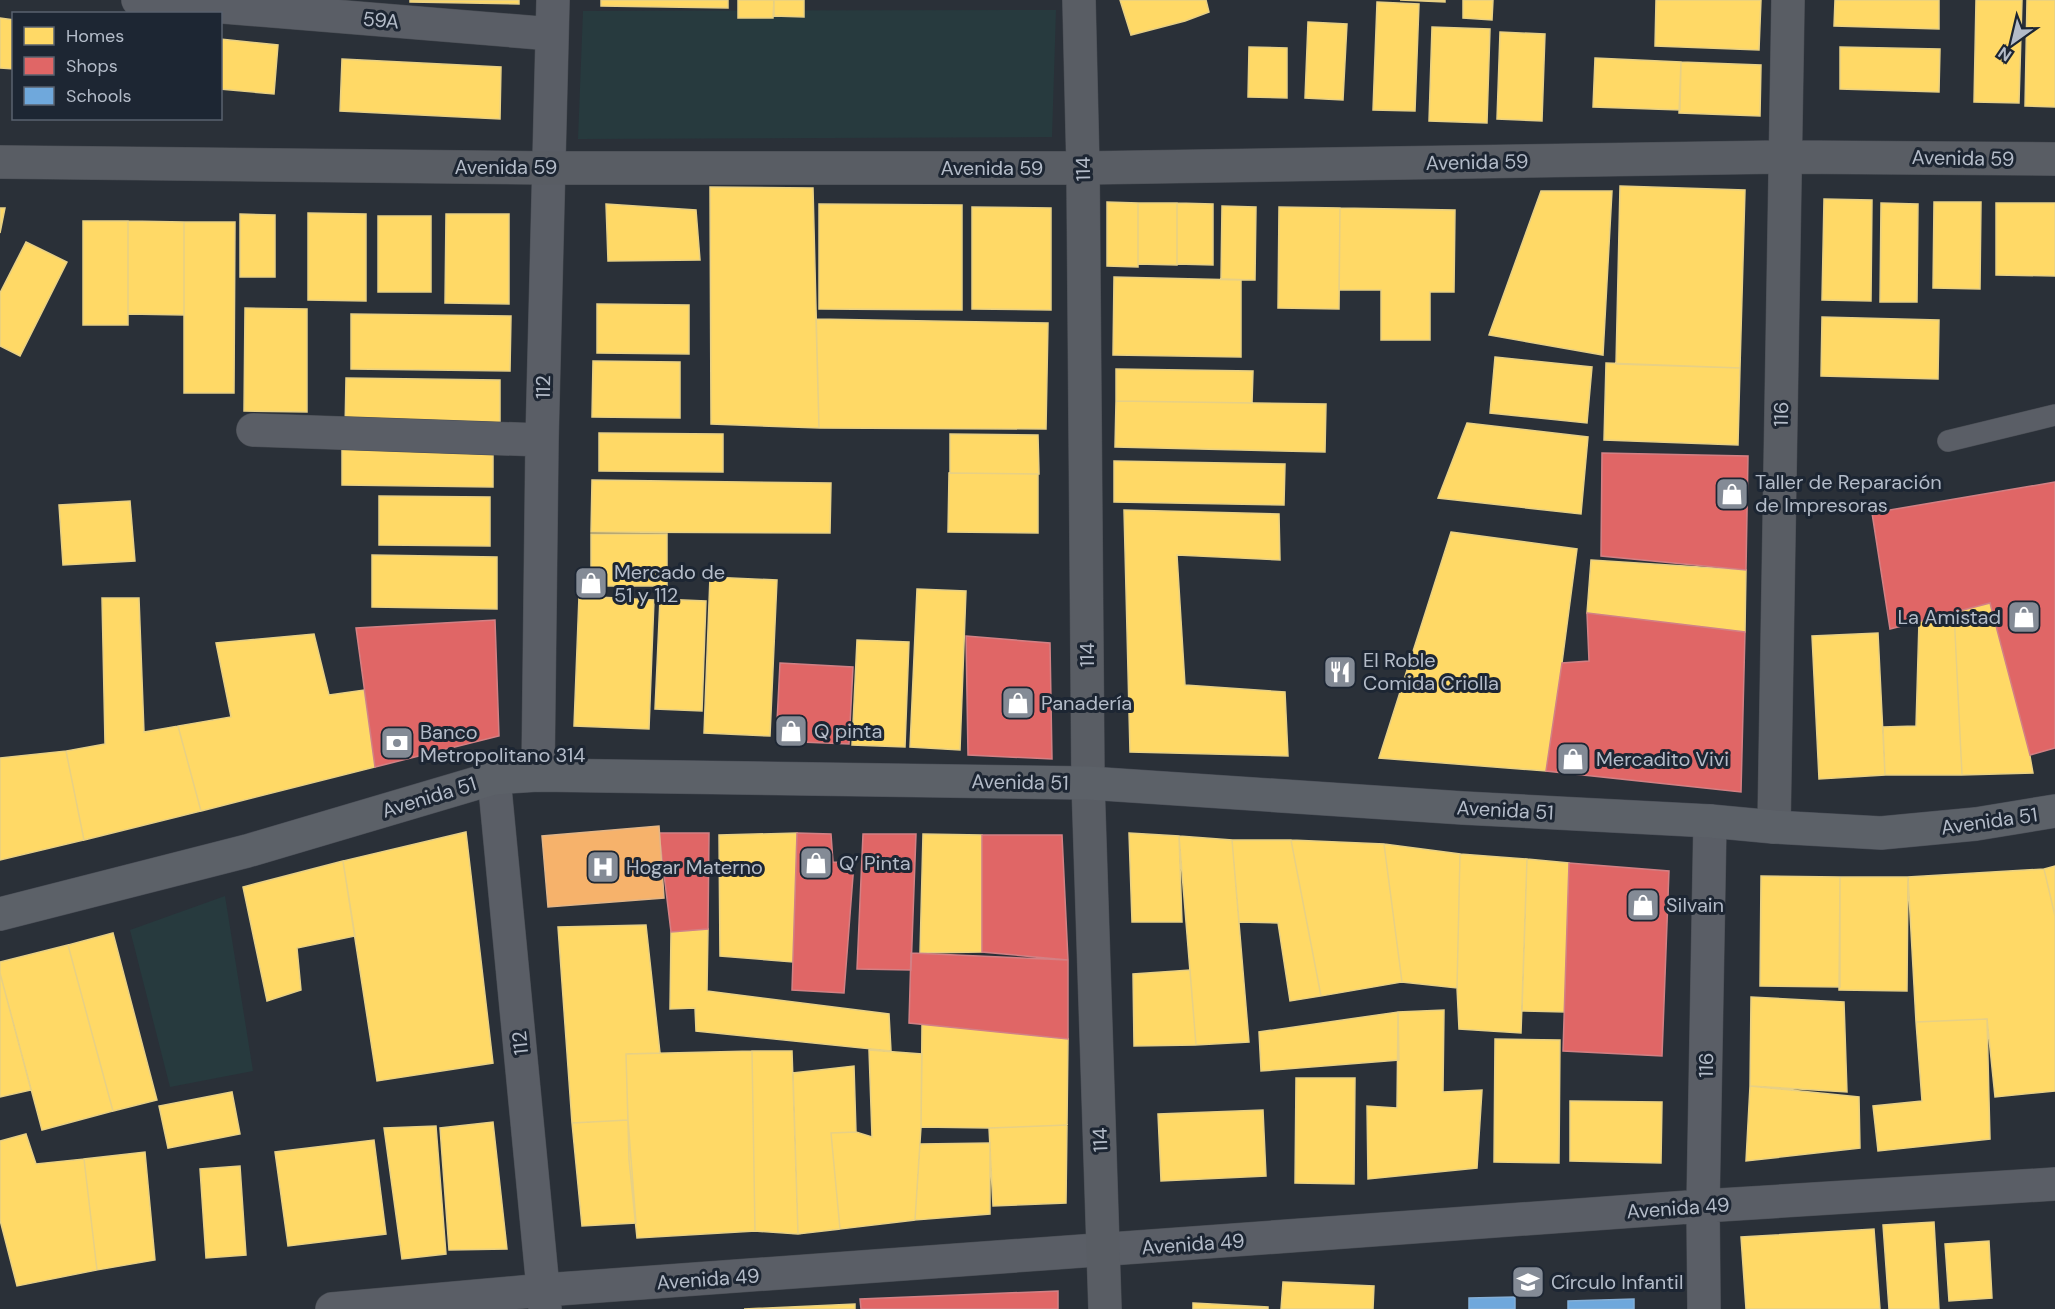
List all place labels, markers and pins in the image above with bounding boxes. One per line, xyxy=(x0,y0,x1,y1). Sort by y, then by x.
place label: Taller de Reparación de Impresoras xyxy=(1755,469,1942,518)
shop icon: Taller de Reparación de Impresoras xyxy=(1714,476,1750,512)
place label: Mercado de 51 y 112 xyxy=(614,559,725,608)
shop icon: Mercado de 51 y 112 xyxy=(573,565,609,601)
shop icon: La Amistad xyxy=(2006,599,2042,635)
place label: La Amistad xyxy=(1898,604,2001,630)
place label: El Roble Comida Criolla xyxy=(1363,647,1499,696)
restaurant icon: El Roble Comida Criolla xyxy=(1322,654,1358,690)
shop icon: Panadería xyxy=(1000,685,1036,721)
place label: Panadería xyxy=(1041,690,1132,716)
shop icon: Q pinta xyxy=(773,713,809,749)
place label: Q pinta xyxy=(814,718,882,744)
place label: Banco Metropolitano 314 xyxy=(420,719,585,768)
bank icon: Banco Metropolitano 314 xyxy=(379,725,415,761)
shop icon: Mercadito Vivi xyxy=(1555,741,1591,777)
place label: Mercadito Vivi xyxy=(1596,746,1729,772)
shop icon: Q’ Pinta xyxy=(798,845,834,881)
hospital icon: Hogar Materno xyxy=(585,849,621,885)
place label: Q’ Pinta xyxy=(839,850,911,876)
place label: Hogar Materno xyxy=(626,854,763,880)
shop icon: Silvain xyxy=(1625,887,1661,923)
place label: Silvain xyxy=(1666,892,1724,918)
school or university icon: Círculo Infantil xyxy=(1510,1264,1546,1300)
place label: Círculo Infantil xyxy=(1551,1269,1683,1295)

